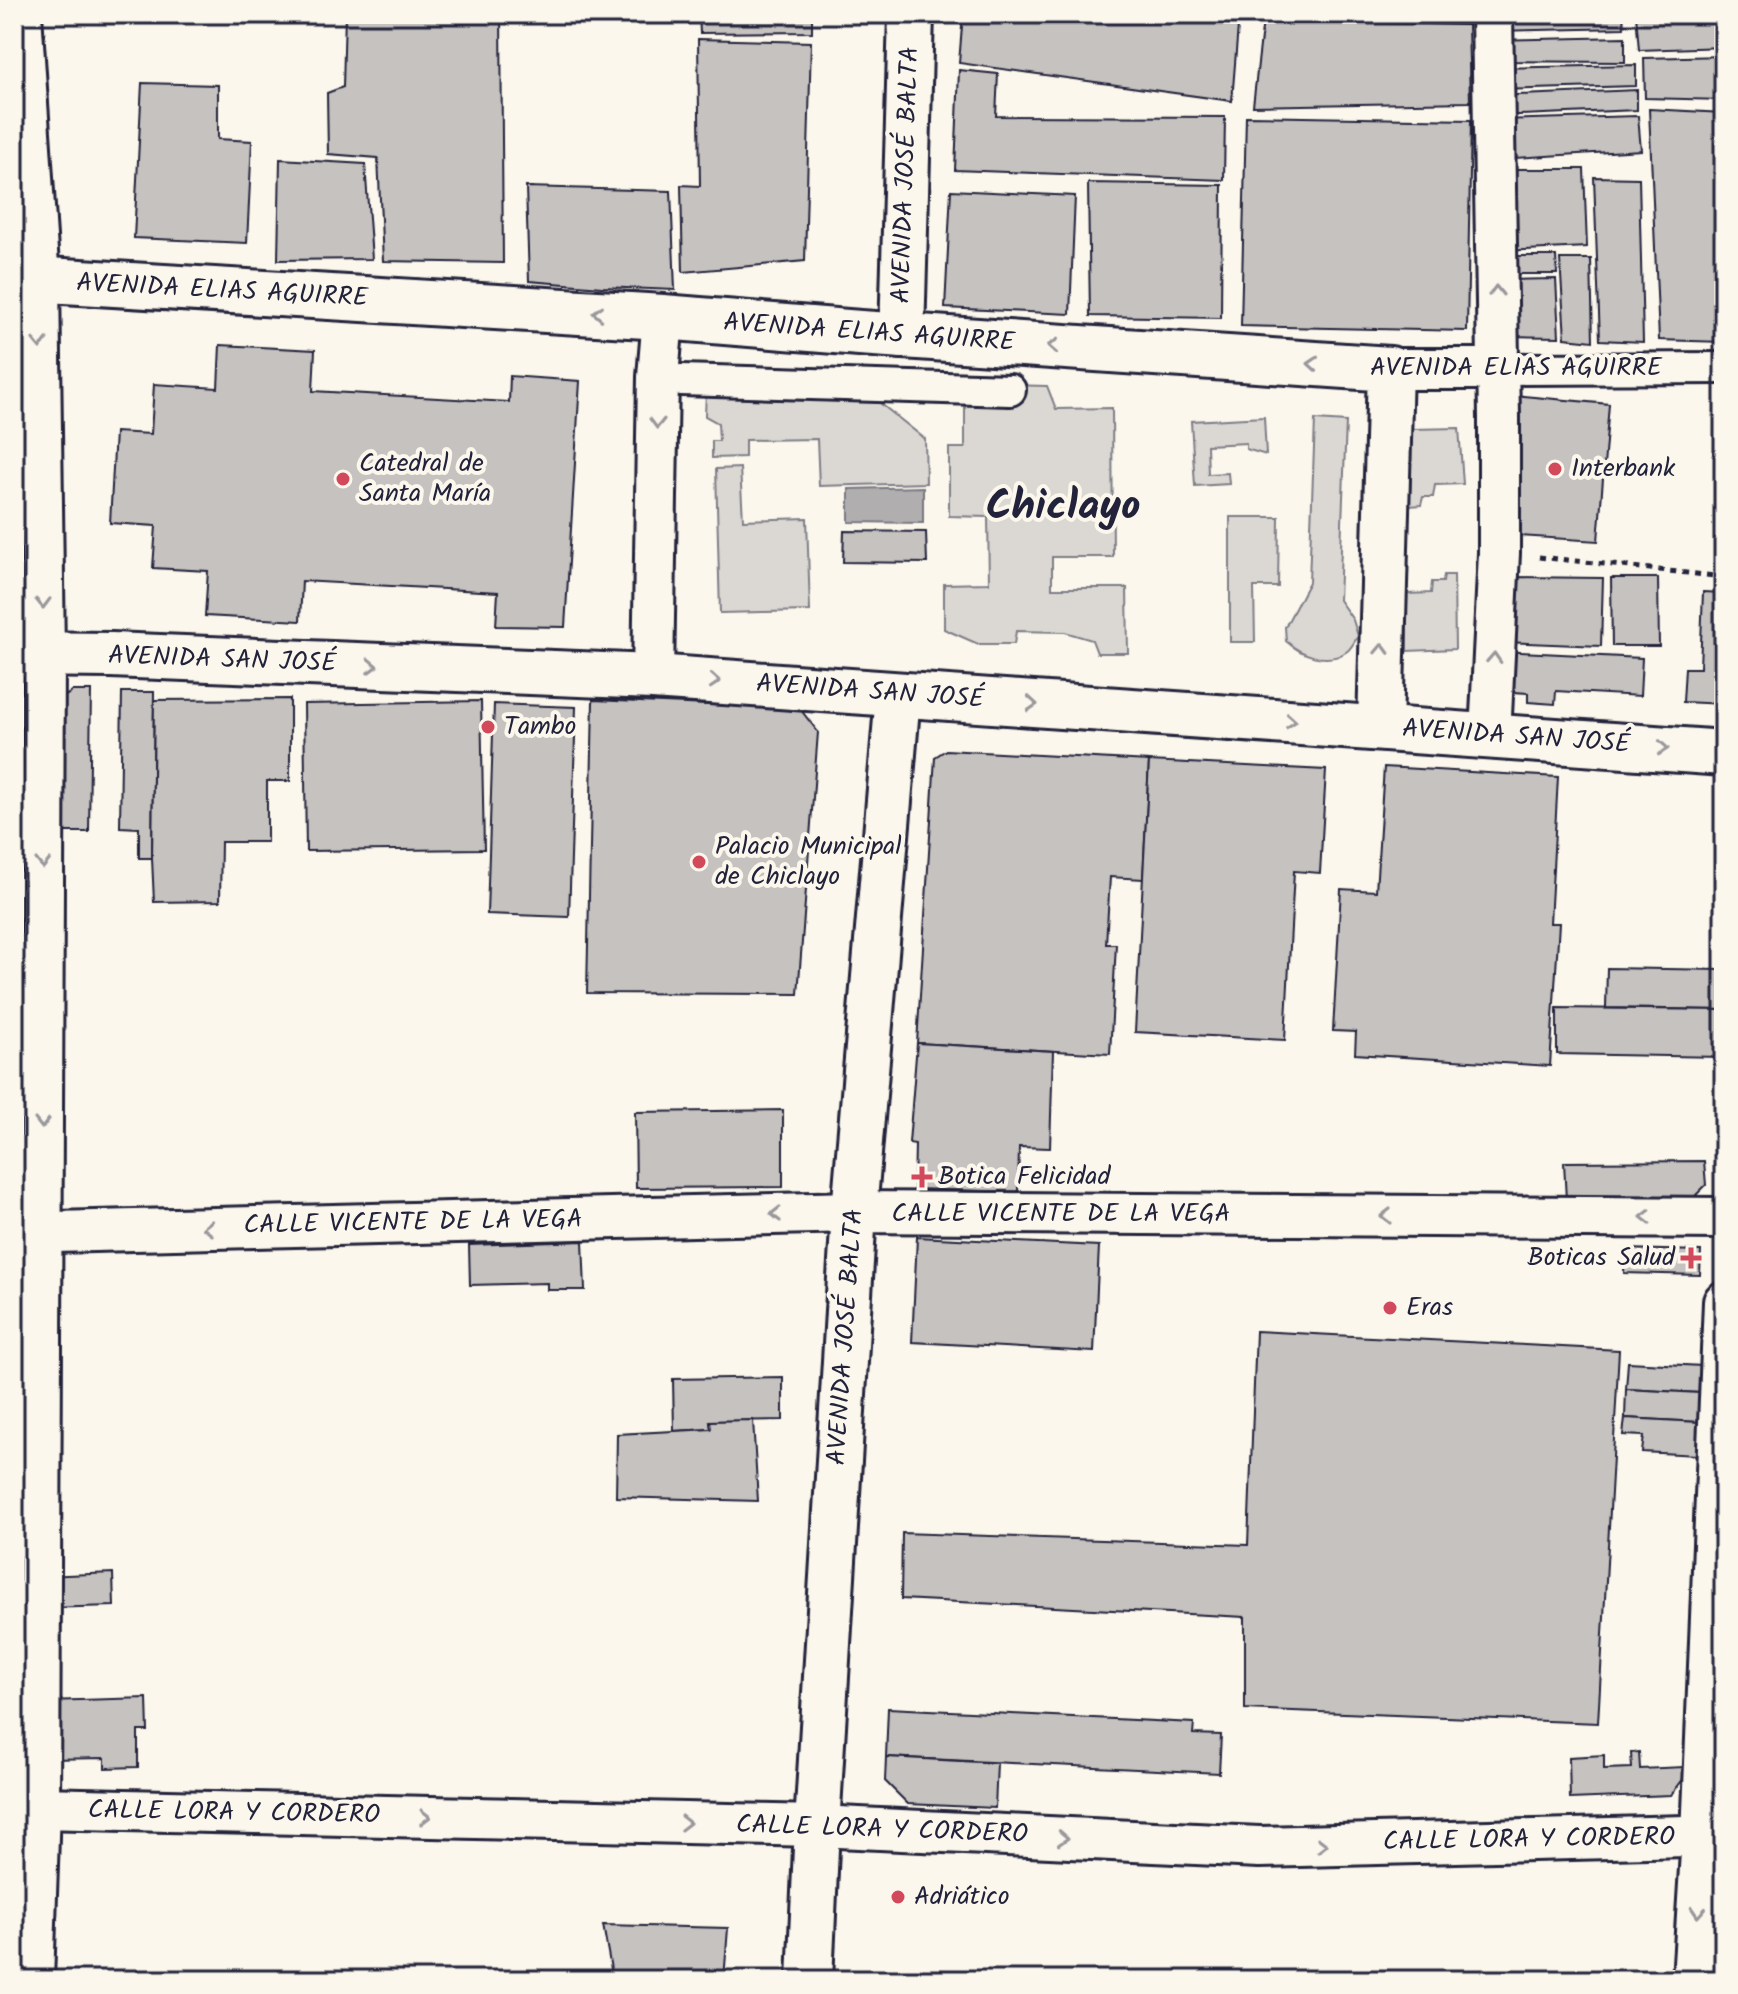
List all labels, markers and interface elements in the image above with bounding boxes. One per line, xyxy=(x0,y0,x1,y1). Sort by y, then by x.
street label: AVENIDA JOSÉ BALTA xyxy=(881,46,931,304)
street label: AVENIDA ELIAS AGUIRRE xyxy=(75,262,370,320)
one-way arrow xyxy=(1487,284,1505,297)
street label: AVENIDA ELIAS AGUIRRE xyxy=(722,302,1017,364)
one-way arrow xyxy=(591,305,604,322)
one-way arrow xyxy=(31,337,49,350)
one-way arrow xyxy=(1046,338,1059,355)
street label: AVENIDA ELIAS AGUIRRE xyxy=(1370,347,1663,389)
one-way arrow xyxy=(1306,356,1319,373)
one-way arrow xyxy=(648,417,666,430)
place label: Catedral de Santa María xyxy=(359,443,491,515)
place label: Interbank xyxy=(1571,448,1676,490)
marker: Interbank xyxy=(1546,460,1564,478)
marker: Catedral de Santa María xyxy=(334,470,352,488)
district label: Chiclayo xyxy=(986,474,1140,541)
one-way arrow xyxy=(34,597,52,610)
street label: AVENIDA SAN JOSÉ xyxy=(107,635,338,685)
one-way arrow xyxy=(1374,642,1391,655)
one-way arrow xyxy=(1485,651,1502,664)
one-way arrow xyxy=(366,657,379,674)
street label: AVENIDA SAN JOSÉ xyxy=(755,663,986,721)
one-way arrow xyxy=(709,672,722,689)
one-way arrow xyxy=(1026,695,1039,712)
place label: Tambo xyxy=(504,706,576,748)
street label: AVENIDA SAN JOSÉ xyxy=(1401,708,1632,766)
one-way arrow xyxy=(1285,712,1298,729)
marker: Tambo xyxy=(479,718,497,736)
one-way arrow xyxy=(1656,739,1669,756)
place label: Palacio Municipal de Chiclayo xyxy=(715,826,902,898)
marker: Palacio Municipal de Chiclayo xyxy=(690,853,708,871)
one-way arrow xyxy=(34,857,52,870)
one-way arrow xyxy=(33,1117,50,1130)
place label: Botica Felicidad xyxy=(938,1156,1112,1198)
marker: Botica Felicidad xyxy=(913,1168,931,1186)
street label: CALLE VICENTE DE LA VEGA xyxy=(892,1193,1230,1235)
street label: CALLE VICENTE DE LA VEGA xyxy=(243,1199,583,1247)
one-way arrow xyxy=(769,1206,782,1223)
street label: AVENIDA JOSÉ BALTA xyxy=(816,1207,876,1467)
one-way arrow xyxy=(1379,1207,1392,1225)
one-way arrow xyxy=(1639,1208,1652,1226)
one-way arrow xyxy=(201,1220,214,1237)
place label: Boticas Salud xyxy=(1527,1237,1676,1279)
marker: Boticas Salud xyxy=(1682,1249,1700,1267)
place label: Eras xyxy=(1406,1287,1453,1329)
marker: Eras xyxy=(1381,1299,1399,1317)
street label: CALLE LORA Y CORDERO xyxy=(88,1789,380,1837)
street label: CALLE LORA Y CORDERO xyxy=(735,1804,1029,1856)
one-way arrow xyxy=(419,1808,432,1826)
one-way arrow xyxy=(679,1814,692,1832)
street label: CALLE LORA Y CORDERO xyxy=(1383,1816,1675,1864)
one-way arrow xyxy=(1057,1829,1069,1846)
one-way arrow xyxy=(1316,1837,1329,1854)
place label: Adriático xyxy=(914,1876,1009,1918)
marker: Adriático xyxy=(889,1888,907,1906)
one-way arrow xyxy=(1689,1906,1706,1919)

